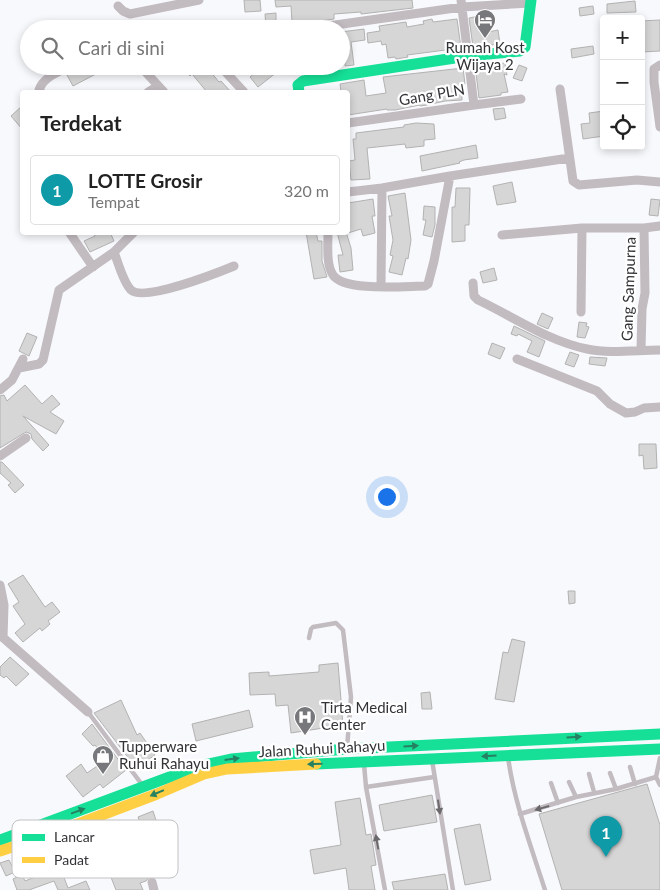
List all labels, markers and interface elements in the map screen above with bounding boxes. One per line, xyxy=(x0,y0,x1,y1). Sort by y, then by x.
hotel icon: Rumah Kost Wijaya 2 xyxy=(473,8,497,39)
map controls xyxy=(600,15,645,150)
button: + xyxy=(600,15,645,60)
search box xyxy=(20,20,350,75)
icon: search xyxy=(38,34,66,62)
text: Cari di sini xyxy=(78,36,165,59)
place label: Rumah Kost Wijaya 2 xyxy=(445,38,525,73)
button: − xyxy=(600,60,645,105)
street label: Gang PLN xyxy=(397,79,466,109)
button: locate xyxy=(600,105,645,150)
text: Terdekat xyxy=(40,110,122,135)
text: LOTTE Grosir xyxy=(88,169,202,192)
text: 1 xyxy=(52,181,62,200)
text: 320 m xyxy=(284,181,329,200)
text: Tempat xyxy=(88,192,140,211)
street label: Gang Sampurna xyxy=(617,237,639,341)
your location xyxy=(374,484,400,510)
place label: Tirta Medical Center xyxy=(321,698,407,733)
hospital icon: Tirta Medical Center xyxy=(293,705,317,736)
one-way arrow xyxy=(566,733,582,741)
street label: Jalan Ruhui Rahayu xyxy=(258,736,386,760)
place label: Tupperware Ruhui Rahayu xyxy=(119,737,209,772)
one-way arrow xyxy=(404,741,420,749)
shop icon: Tupperware Ruhui Rahayu xyxy=(91,744,115,775)
one-way arrow xyxy=(481,752,497,760)
one-way arrow xyxy=(224,755,240,763)
one-way arrow xyxy=(307,761,323,769)
one-way arrow xyxy=(150,790,164,798)
one-way arrow xyxy=(436,799,444,815)
one-way arrow xyxy=(534,804,549,812)
one-way arrow xyxy=(71,807,86,814)
pin: 1 xyxy=(590,816,622,857)
legend xyxy=(12,820,178,878)
text: Lancar xyxy=(54,828,95,845)
one-way arrow xyxy=(373,833,381,849)
text: Padat xyxy=(54,851,89,868)

